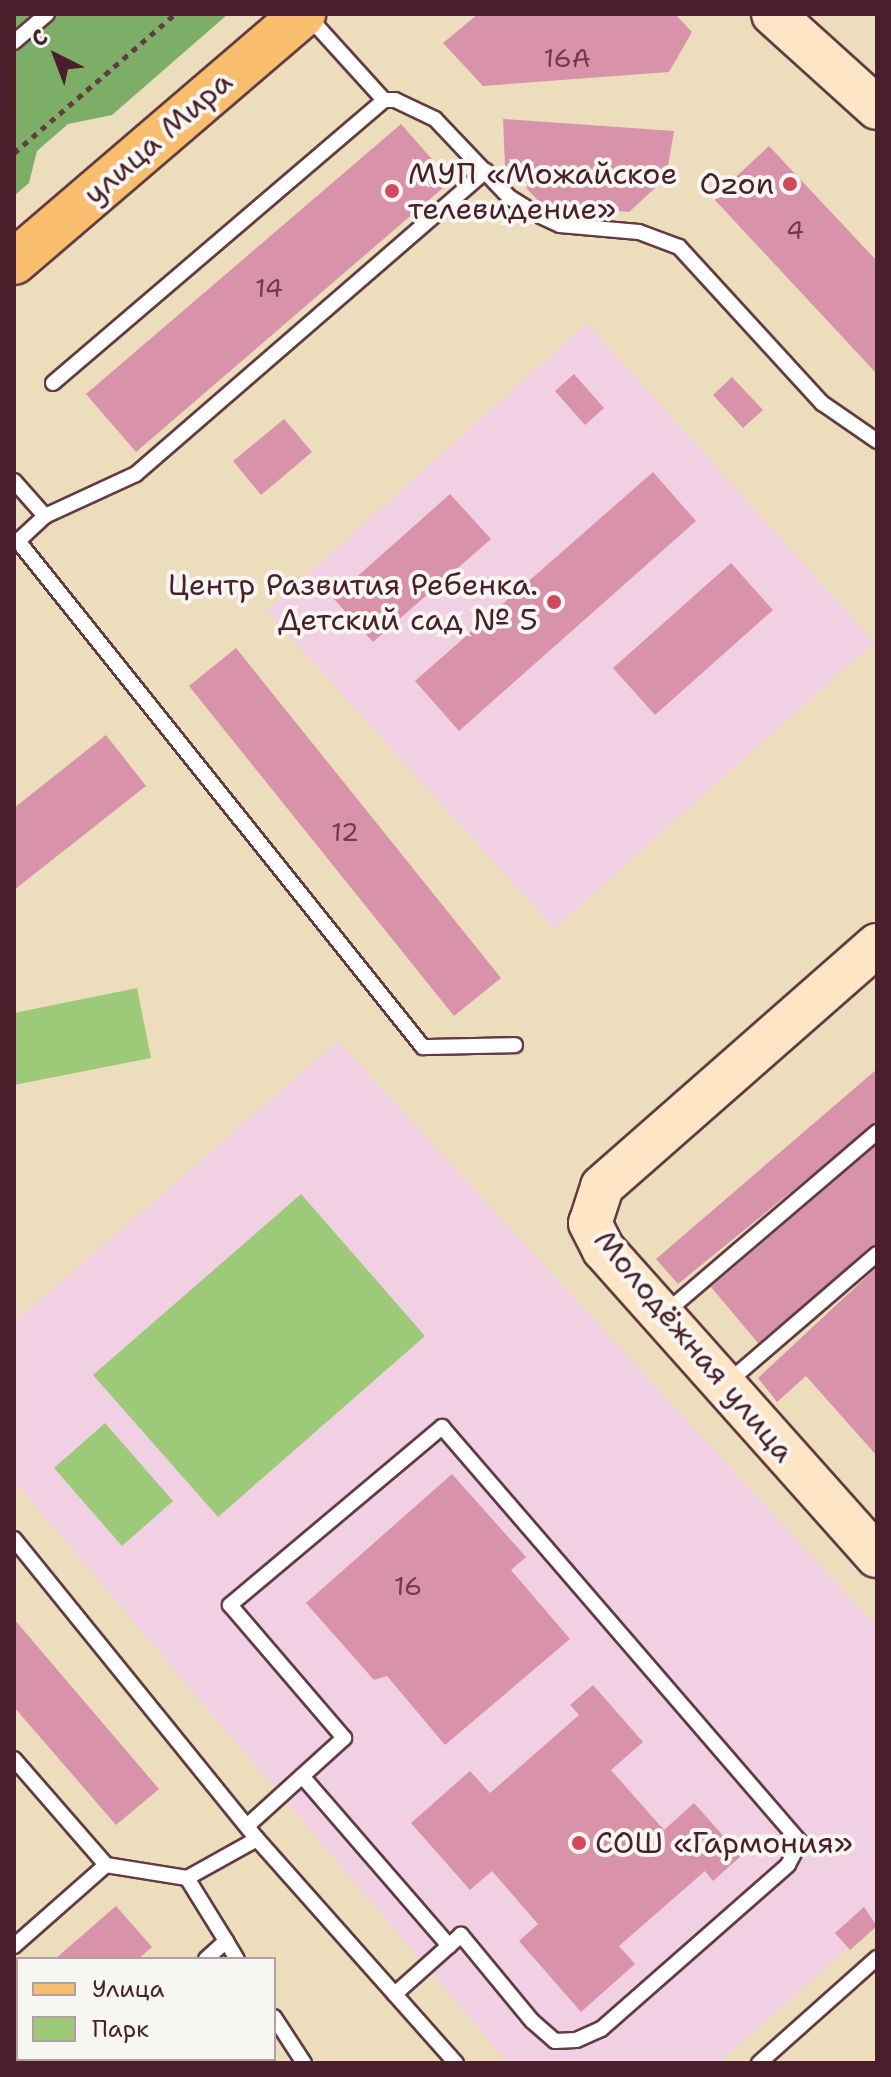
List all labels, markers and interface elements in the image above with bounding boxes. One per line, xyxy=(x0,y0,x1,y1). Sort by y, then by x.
north arrow xyxy=(16,16,96,96)
text: С xyxy=(25,23,54,53)
house number: 16А xyxy=(543,42,591,74)
street label: улица Мира xyxy=(76,64,240,212)
place label: МУП «Можайское телевидение» xyxy=(408,156,677,226)
place label: Ozon xyxy=(699,166,774,202)
marker: Ozon xyxy=(781,175,799,193)
marker: МУП «Можайское телевидение» xyxy=(383,182,401,200)
house number: 4 xyxy=(786,214,804,246)
house number: 14 xyxy=(255,272,283,304)
place label: Центр Развития Ребенка. Детский сад № 5 xyxy=(168,567,538,638)
marker: Центр Развития Ребенка. Детский сад № 5 xyxy=(545,593,563,611)
house number: 12 xyxy=(331,816,359,848)
street label: Молодёжная улица xyxy=(586,1223,802,1469)
house number: 16 xyxy=(394,1570,422,1602)
place label: СОШ «Гармония» xyxy=(595,1825,853,1861)
marker: СОШ «Гармония» xyxy=(570,1834,588,1852)
legend xyxy=(16,1957,276,2061)
text: Улица xyxy=(92,1973,165,2005)
text: Парк xyxy=(92,2013,149,2045)

